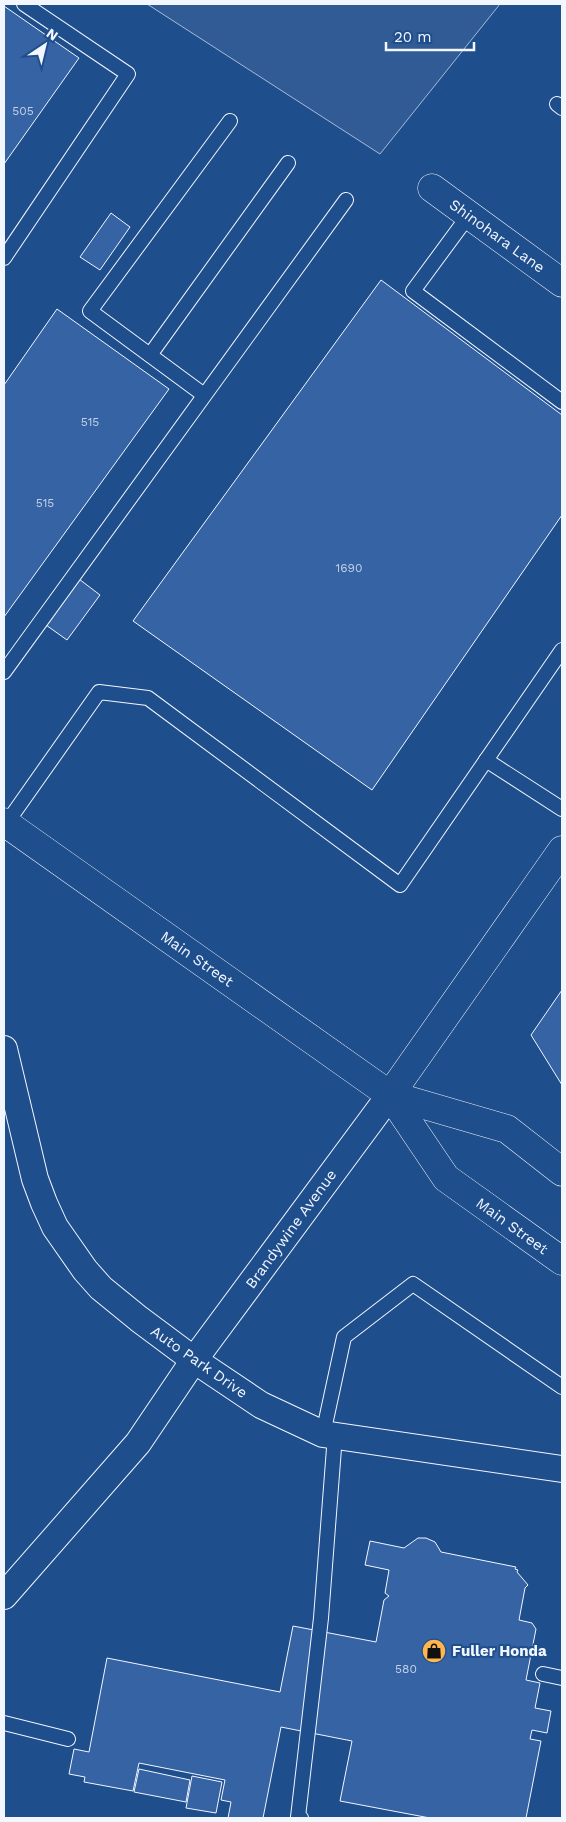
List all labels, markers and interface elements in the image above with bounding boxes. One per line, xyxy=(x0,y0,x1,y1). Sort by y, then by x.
north arrow xyxy=(20,20,70,70)
scale bar xyxy=(386,20,474,52)
text: N xyxy=(44,25,61,44)
text: 20 m xyxy=(394,28,432,46)
house number: 505 xyxy=(12,104,34,118)
street label: Shinohara Lane xyxy=(446,195,548,277)
house number: 515 xyxy=(81,415,99,429)
house number: 515 xyxy=(36,496,54,510)
house number: 1690 xyxy=(336,561,362,575)
street label: Main Street xyxy=(157,927,237,991)
street label: Brandywine Avenue xyxy=(242,1166,340,1292)
street label: Main Street xyxy=(472,1194,552,1259)
street label: Auto Park Drive xyxy=(147,1322,251,1402)
shop icon: Fuller Honda xyxy=(421,1638,447,1664)
place label: Fuller Honda xyxy=(452,1642,547,1660)
house number: 580 xyxy=(395,1662,417,1676)

